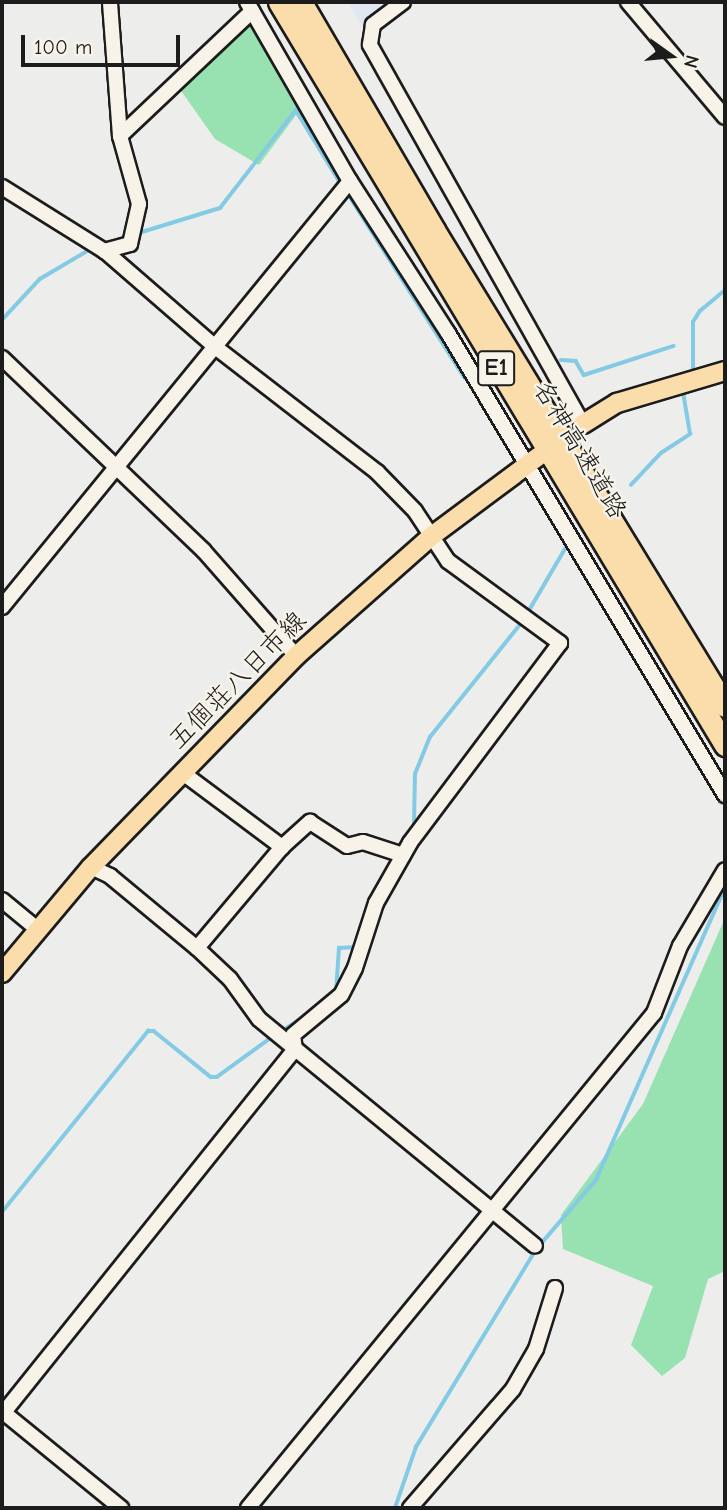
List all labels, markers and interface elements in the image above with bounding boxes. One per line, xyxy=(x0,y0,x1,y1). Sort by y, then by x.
scale bar xyxy=(24,21,184,65)
north arrow xyxy=(636,21,706,91)
text: 100 m xyxy=(34,35,92,59)
text: N xyxy=(679,53,704,70)
road number: E1 xyxy=(477,348,515,388)
street label: 名神高速道路 xyxy=(525,375,633,525)
street label: 五個荘八日市線 xyxy=(163,606,313,756)

